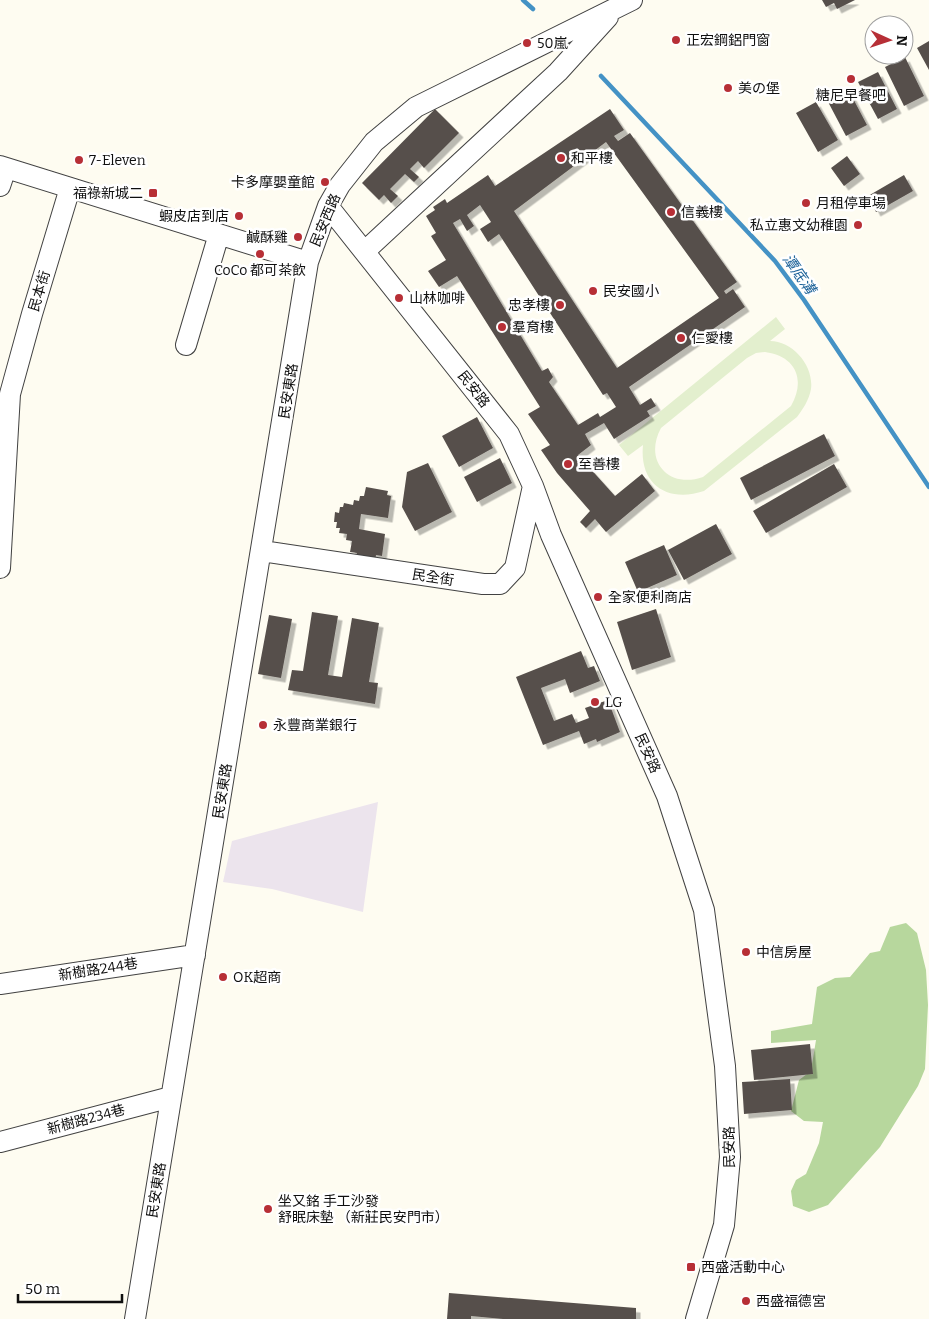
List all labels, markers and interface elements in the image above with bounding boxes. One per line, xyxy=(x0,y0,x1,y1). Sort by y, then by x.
north arrow xyxy=(864,15,914,65)
place label: 正宏鋼鋁門窗 xyxy=(686,32,770,49)
marker: 正宏鋼鋁門窗 xyxy=(670,34,682,46)
place label: 50嵐 xyxy=(537,35,568,52)
text: N xyxy=(893,35,910,47)
marker: 50嵐 xyxy=(521,37,533,49)
marker: 糖尼早餐吧 xyxy=(845,73,857,85)
place label: 美の堡 xyxy=(738,80,780,97)
marker: 美の堡 xyxy=(722,82,734,94)
place label: 糖尼早餐吧 xyxy=(816,87,886,104)
place label: 和平樓 xyxy=(571,150,613,167)
place label: 7-Eleven xyxy=(89,152,146,169)
marker: 和平樓 xyxy=(555,152,567,164)
marker: 7-Eleven xyxy=(73,154,85,166)
place label: 卡多摩嬰童館 xyxy=(231,174,315,191)
marker: 卡多摩嬰童館 xyxy=(319,176,331,188)
place label: 福祿新城二 xyxy=(73,185,143,202)
marker: 福祿新城二 xyxy=(147,187,159,199)
street label: 民安西路 xyxy=(307,191,344,249)
place label: 月租停車場 xyxy=(816,195,886,212)
marker: 月租停車場 xyxy=(800,197,812,209)
place label: 信義樓 xyxy=(681,204,723,221)
marker: 信義樓 xyxy=(665,206,677,218)
place label: 蝦皮店到店 xyxy=(159,208,229,225)
marker: 蝦皮店到店 xyxy=(233,210,245,222)
place label: 私立惠文幼稚園 xyxy=(750,217,848,234)
marker: 私立惠文幼稚園 xyxy=(852,219,864,231)
place label: 鹹酥雞 xyxy=(246,229,288,246)
marker: 鹹酥雞 xyxy=(292,231,304,243)
marker: CoCo 都可茶飲 xyxy=(254,248,266,260)
water label: 潭底溝 xyxy=(779,250,820,299)
place label: CoCo 都可茶飲 xyxy=(214,262,306,279)
street label: 民本街 xyxy=(25,269,54,314)
place label: 民安國小 xyxy=(603,283,659,300)
marker: 民安國小 xyxy=(587,285,599,297)
place label: 山林咖啡 xyxy=(409,290,465,307)
marker: 山林咖啡 xyxy=(393,292,405,304)
place label: 忠孝樓 xyxy=(508,297,550,314)
marker: 忠孝樓 xyxy=(554,299,566,311)
place label: 羣育樓 xyxy=(512,319,554,336)
marker: 羣育樓 xyxy=(496,321,508,333)
place label: 仁愛樓 xyxy=(691,330,733,347)
marker: 仁愛樓 xyxy=(675,332,687,344)
street label: 民安東路 xyxy=(276,362,301,420)
street label: 民安路 xyxy=(454,368,493,411)
place label: 至善樓 xyxy=(578,456,620,473)
marker: 至善樓 xyxy=(562,458,574,470)
street label: 民全街 xyxy=(411,566,455,589)
place label: 全家便利商店 xyxy=(608,589,692,606)
marker: 全家便利商店 xyxy=(592,591,604,603)
place label: LG xyxy=(605,694,623,711)
marker: LG xyxy=(589,696,601,708)
place label: 永豐商業銀行 xyxy=(273,717,357,734)
marker: 永豐商業銀行 xyxy=(257,719,269,731)
street label: 民安路 xyxy=(631,731,664,776)
street label: 民安東路 xyxy=(210,762,235,820)
place label: 中信房屋 xyxy=(756,944,812,961)
marker: 中信房屋 xyxy=(740,946,752,958)
street label: 新樹路244巷 xyxy=(57,955,139,984)
place label: OK超商 xyxy=(233,969,281,986)
marker: OK超商 xyxy=(217,971,229,983)
street label: 新樹路234巷 xyxy=(45,1101,127,1138)
street label: 民安路 xyxy=(721,1126,738,1168)
street label: 民安東路 xyxy=(144,1161,169,1219)
place label: 坐又銘 手工沙發 舒眠床墊 （新莊民安門市） xyxy=(278,1193,449,1226)
marker: 坐又銘 手工沙發 舒眠床墊 （新莊民安門市） xyxy=(262,1203,274,1215)
place label: 西盛活動中心 xyxy=(701,1259,785,1276)
marker: 西盛活動中心 xyxy=(685,1261,697,1273)
scale bar xyxy=(18,1272,121,1304)
text: 50 m xyxy=(25,1280,61,1298)
place label: 西盛福德宮 xyxy=(756,1293,826,1310)
marker: 西盛福德宮 xyxy=(740,1295,752,1307)

